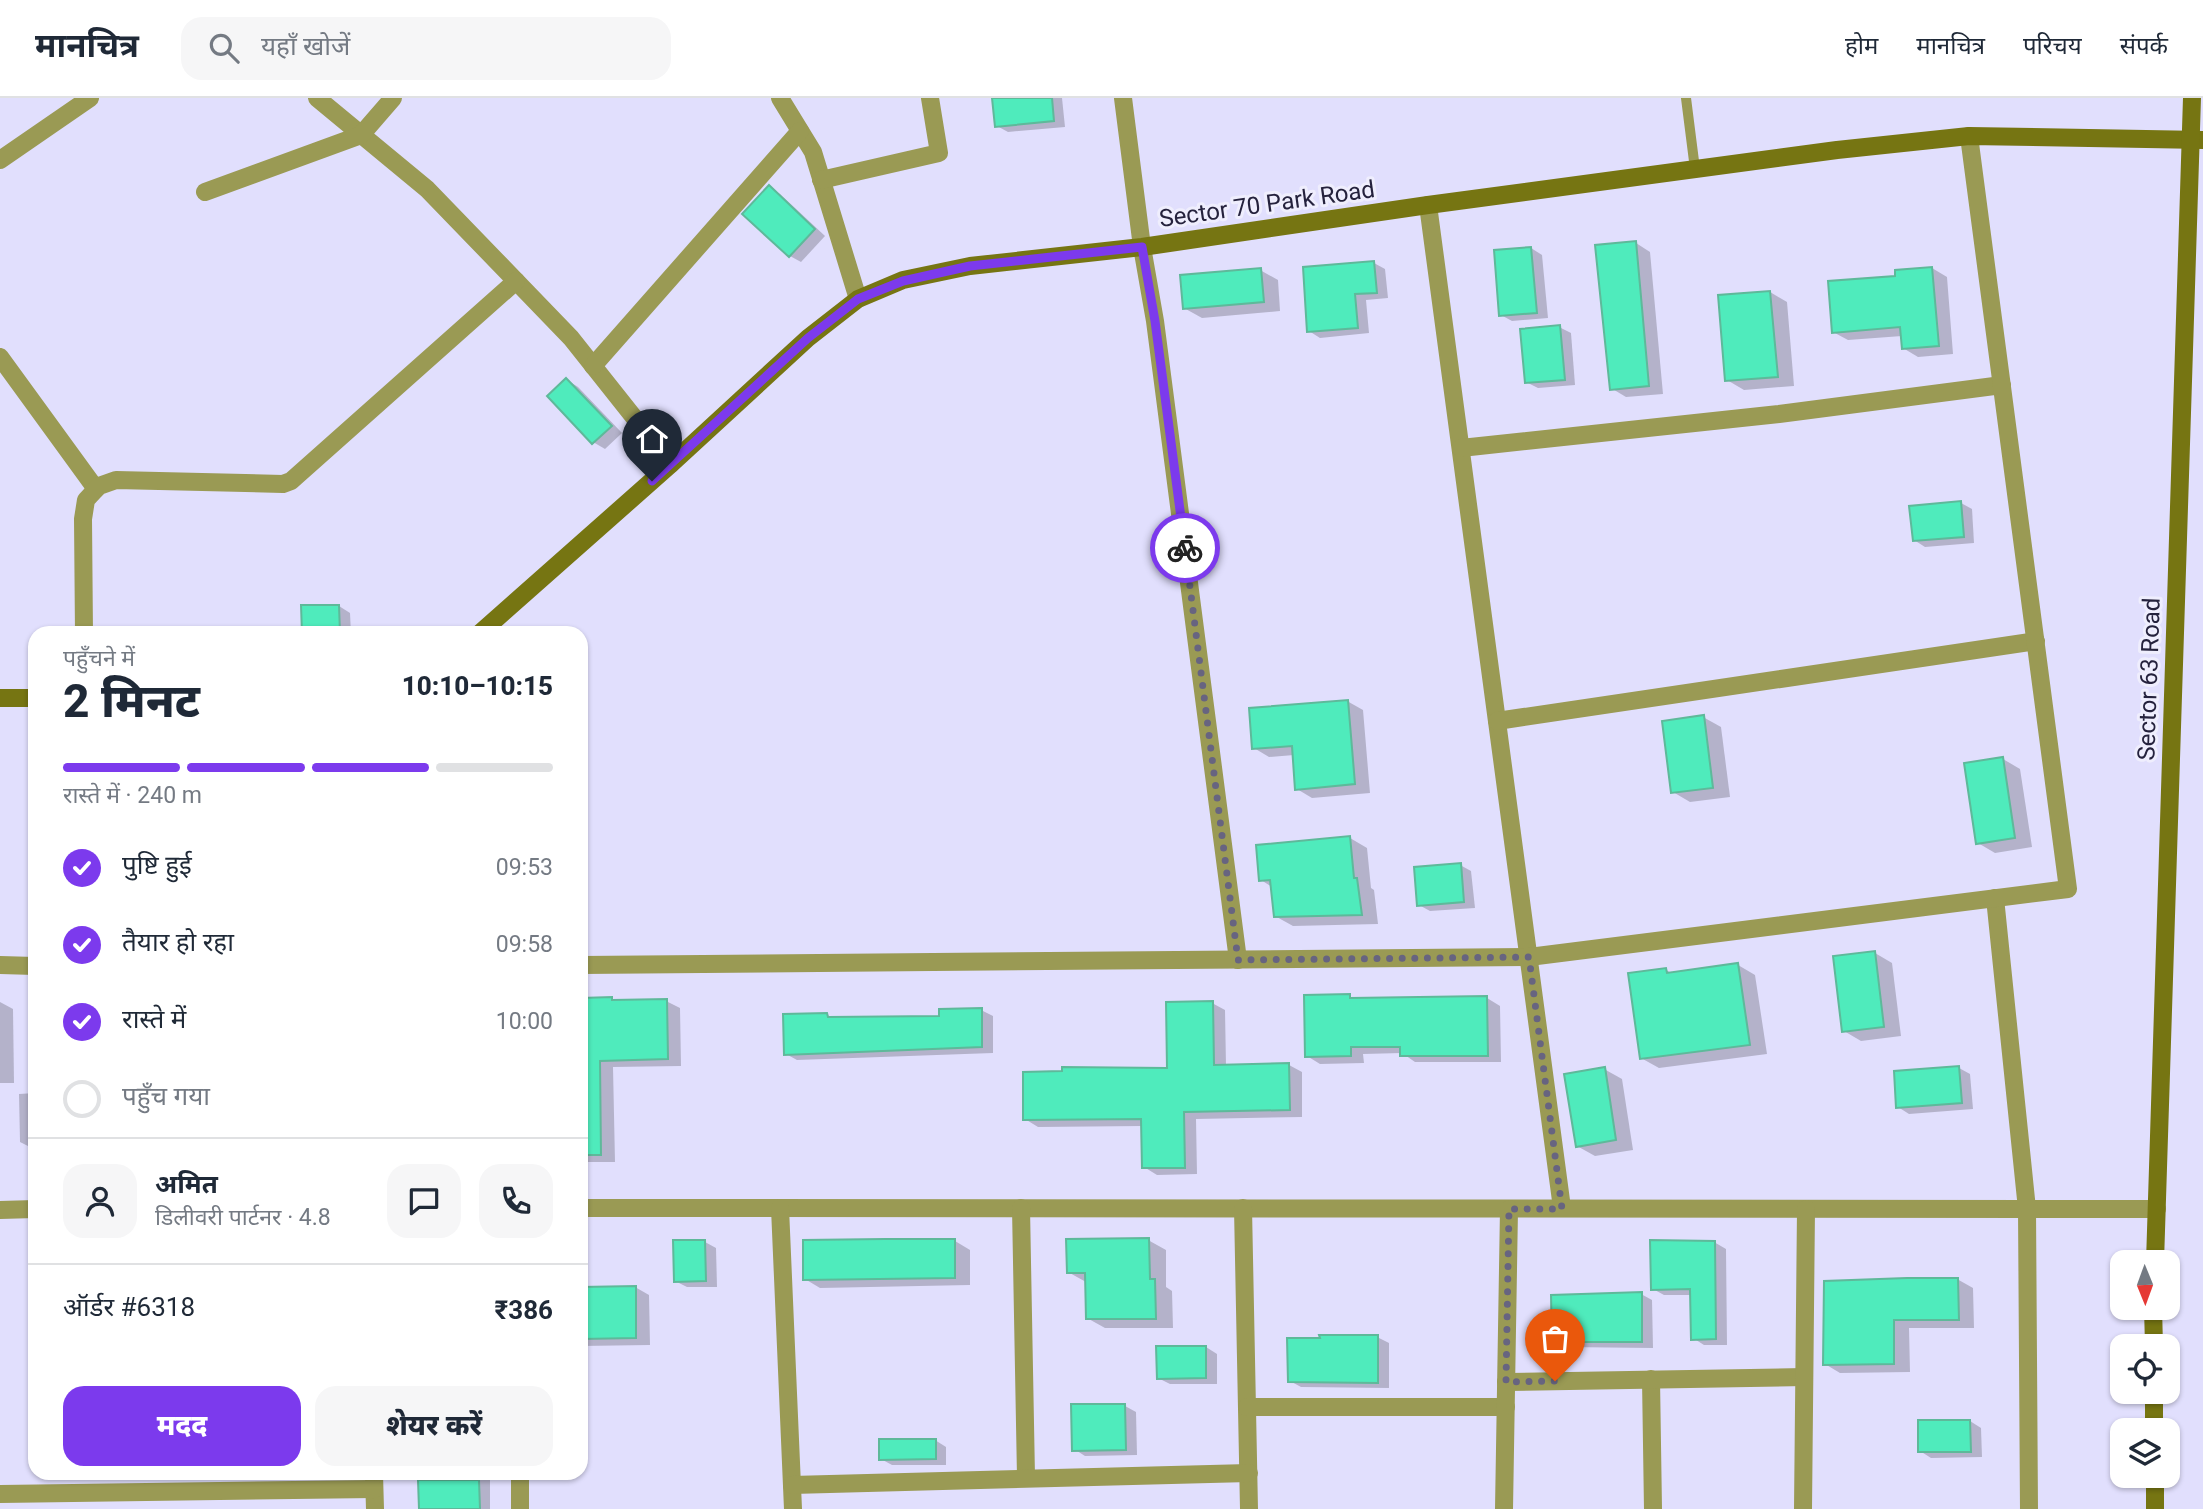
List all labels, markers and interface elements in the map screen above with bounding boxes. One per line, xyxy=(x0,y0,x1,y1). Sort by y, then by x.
search box xyxy=(181,17,671,80)
text: मानचित्र xyxy=(35,26,139,65)
icon: search xyxy=(205,29,243,67)
text: यहाँ खोजें xyxy=(261,31,350,61)
text: होम xyxy=(1845,32,1878,60)
text: मानचित्र xyxy=(1916,32,1985,60)
text: परिचय xyxy=(2023,32,2082,60)
text: संपर्क xyxy=(2120,32,2168,60)
street label: Sector 70 Park Road xyxy=(1157,175,1377,233)
pin xyxy=(622,409,682,481)
icon: home xyxy=(633,420,671,458)
courier xyxy=(1150,513,1220,583)
icon: bike xyxy=(1166,529,1204,567)
street label: Sector 63 Road xyxy=(2132,597,2166,761)
text: पहुँचने में xyxy=(63,645,135,672)
text: 10:10–10:15 xyxy=(402,671,553,701)
text: 2 मिनट xyxy=(63,674,200,728)
text: रास्ते में · 240 m xyxy=(63,782,202,809)
icon: check xyxy=(63,849,101,887)
text: पुष्टि हुई xyxy=(122,850,192,880)
text: 09:53 xyxy=(496,854,553,881)
icon: check xyxy=(63,926,101,964)
text: तैयार हो रहा xyxy=(122,927,234,957)
text: 09:58 xyxy=(496,931,553,958)
icon: check xyxy=(63,1003,101,1041)
text: रास्ते में xyxy=(122,1004,186,1034)
text: 10:00 xyxy=(496,1008,553,1035)
text: पहुँच गया xyxy=(122,1081,210,1111)
button: person xyxy=(63,1164,137,1238)
button: chat xyxy=(387,1164,461,1238)
button: phone xyxy=(479,1164,553,1238)
text: अमित xyxy=(155,1169,218,1199)
text: डिलीवरी पार्टनर · 4.8 xyxy=(155,1204,331,1231)
north arrow xyxy=(2110,1250,2180,1320)
map controls xyxy=(2110,1250,2180,1488)
text: ऑर्डर #6318 xyxy=(63,1292,195,1322)
text: ₹386 xyxy=(495,1295,553,1325)
pin xyxy=(1525,1309,1585,1381)
icon: bag xyxy=(1536,1320,1574,1358)
button: locate xyxy=(2110,1334,2180,1404)
button: मदद xyxy=(63,1386,301,1466)
button: शेयर करें xyxy=(315,1386,553,1466)
button: layers xyxy=(2110,1418,2180,1488)

